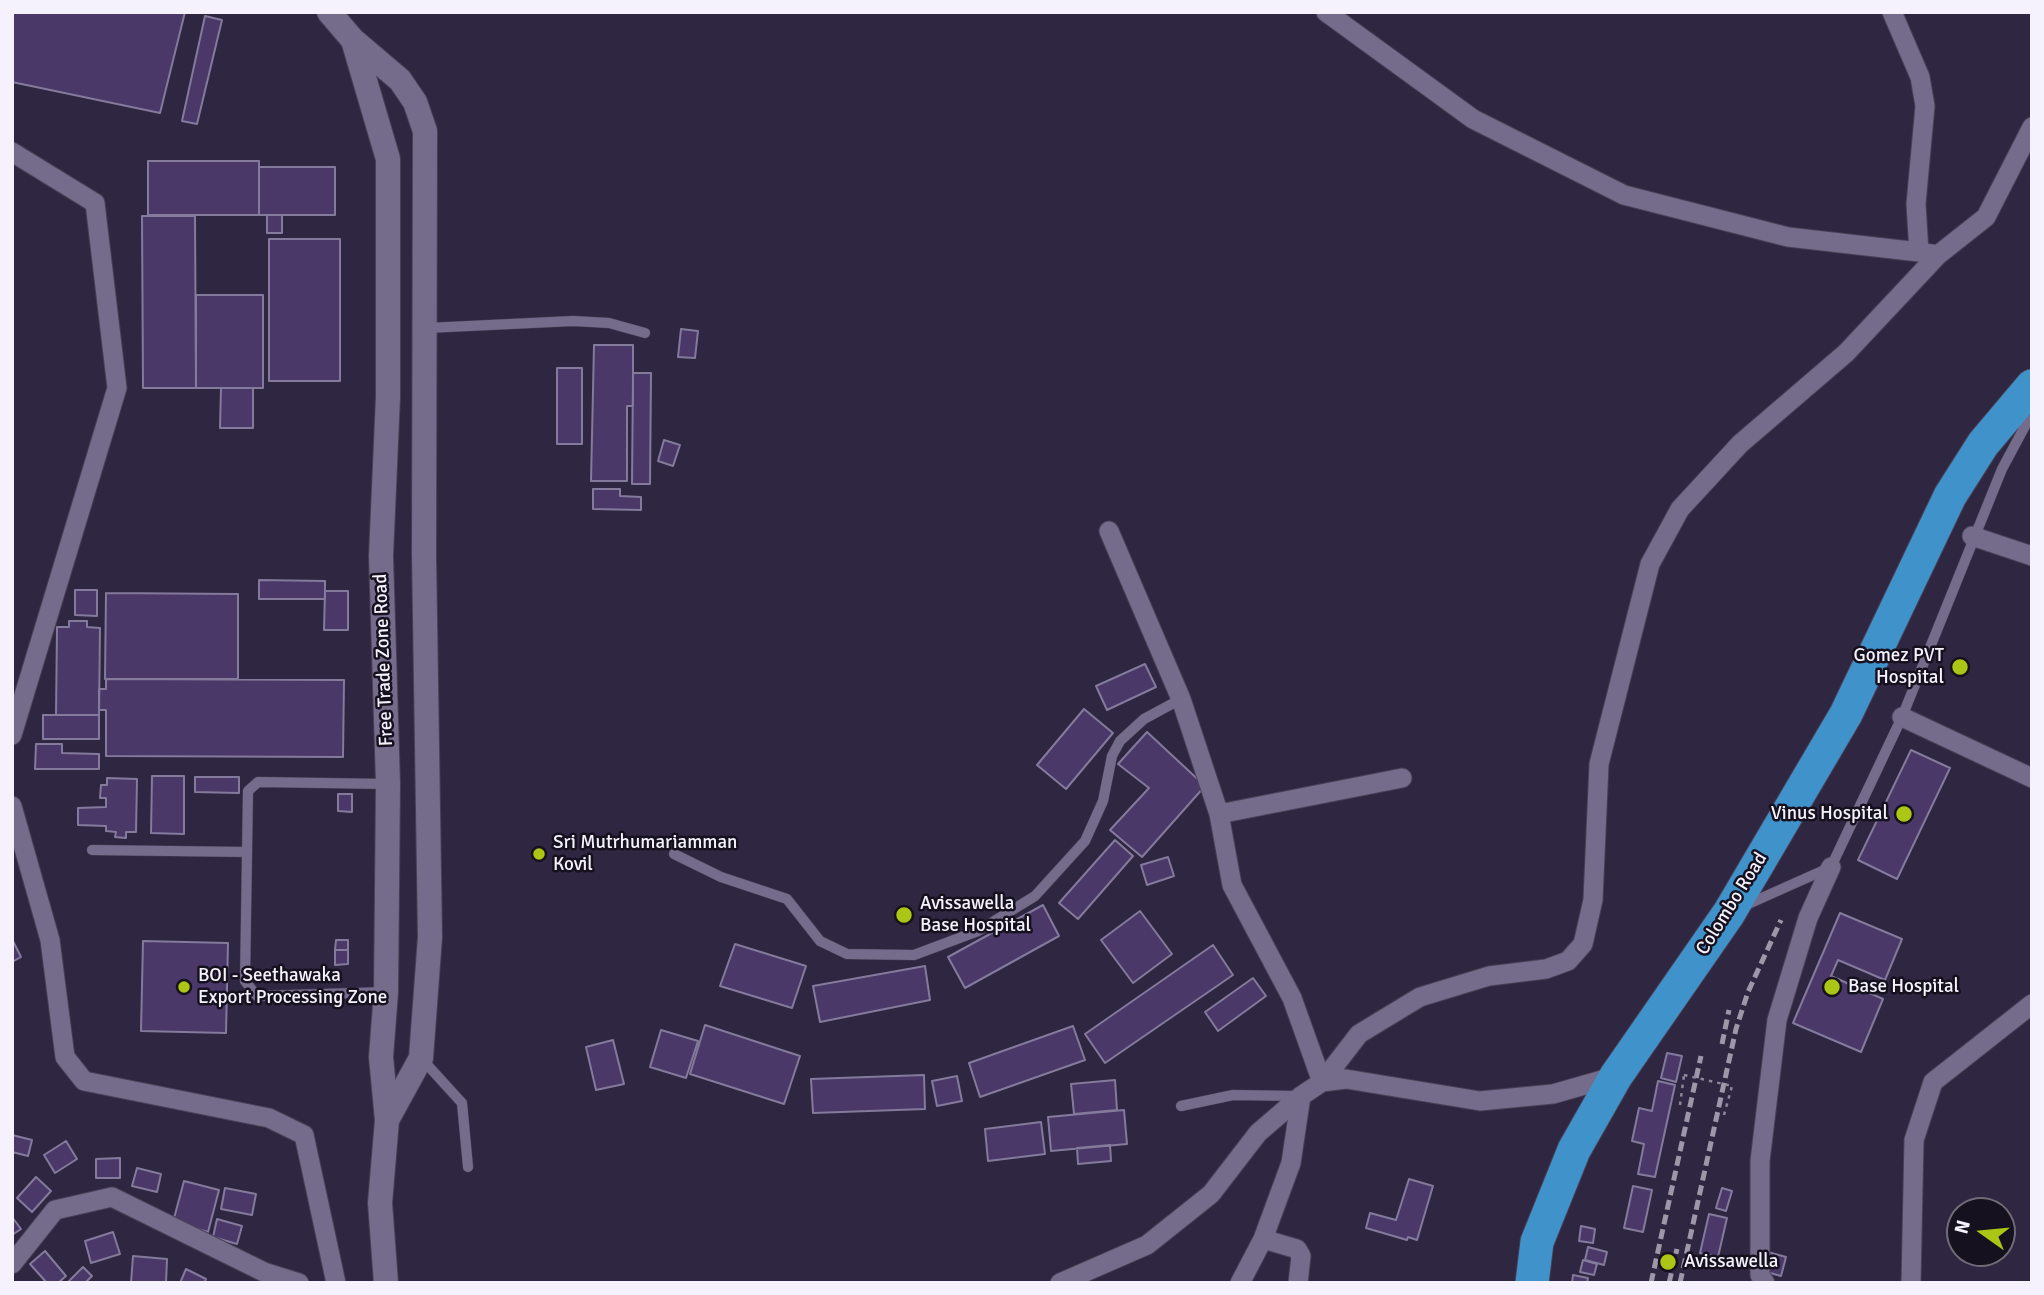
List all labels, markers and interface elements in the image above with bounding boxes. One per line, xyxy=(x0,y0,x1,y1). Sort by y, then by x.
street label: Free Trade Zone Road xyxy=(370,573,398,747)
place label: Gomez PVT Hospital xyxy=(1854,645,1944,689)
marker: Gomez PVT Hospital xyxy=(1950,657,1970,677)
place label: Vinus Hospital xyxy=(1771,803,1888,825)
marker: Vinus Hospital xyxy=(1894,804,1914,824)
place label: Sri Mutrhumariamman Kovil xyxy=(553,832,737,876)
marker: Sri Mutrhumariamman Kovil xyxy=(531,846,547,862)
street label: Colombo Road xyxy=(1691,849,1773,959)
place label: Avissawella Base Hospital xyxy=(920,893,1031,937)
marker: Avissawella Base Hospital xyxy=(894,905,914,925)
place label: BOI - Seethawaka Export Processing Zone xyxy=(198,965,387,1009)
place label: Base Hospital xyxy=(1848,976,1959,998)
marker: Base Hospital xyxy=(1822,977,1842,997)
marker: BOI - Seethawaka Export Processing Zone xyxy=(176,979,192,995)
north arrow xyxy=(1946,1197,2016,1267)
text: N xyxy=(1949,1218,1976,1237)
place label: Avissawella xyxy=(1684,1251,1779,1273)
marker: Avissawella xyxy=(1658,1252,1678,1272)

